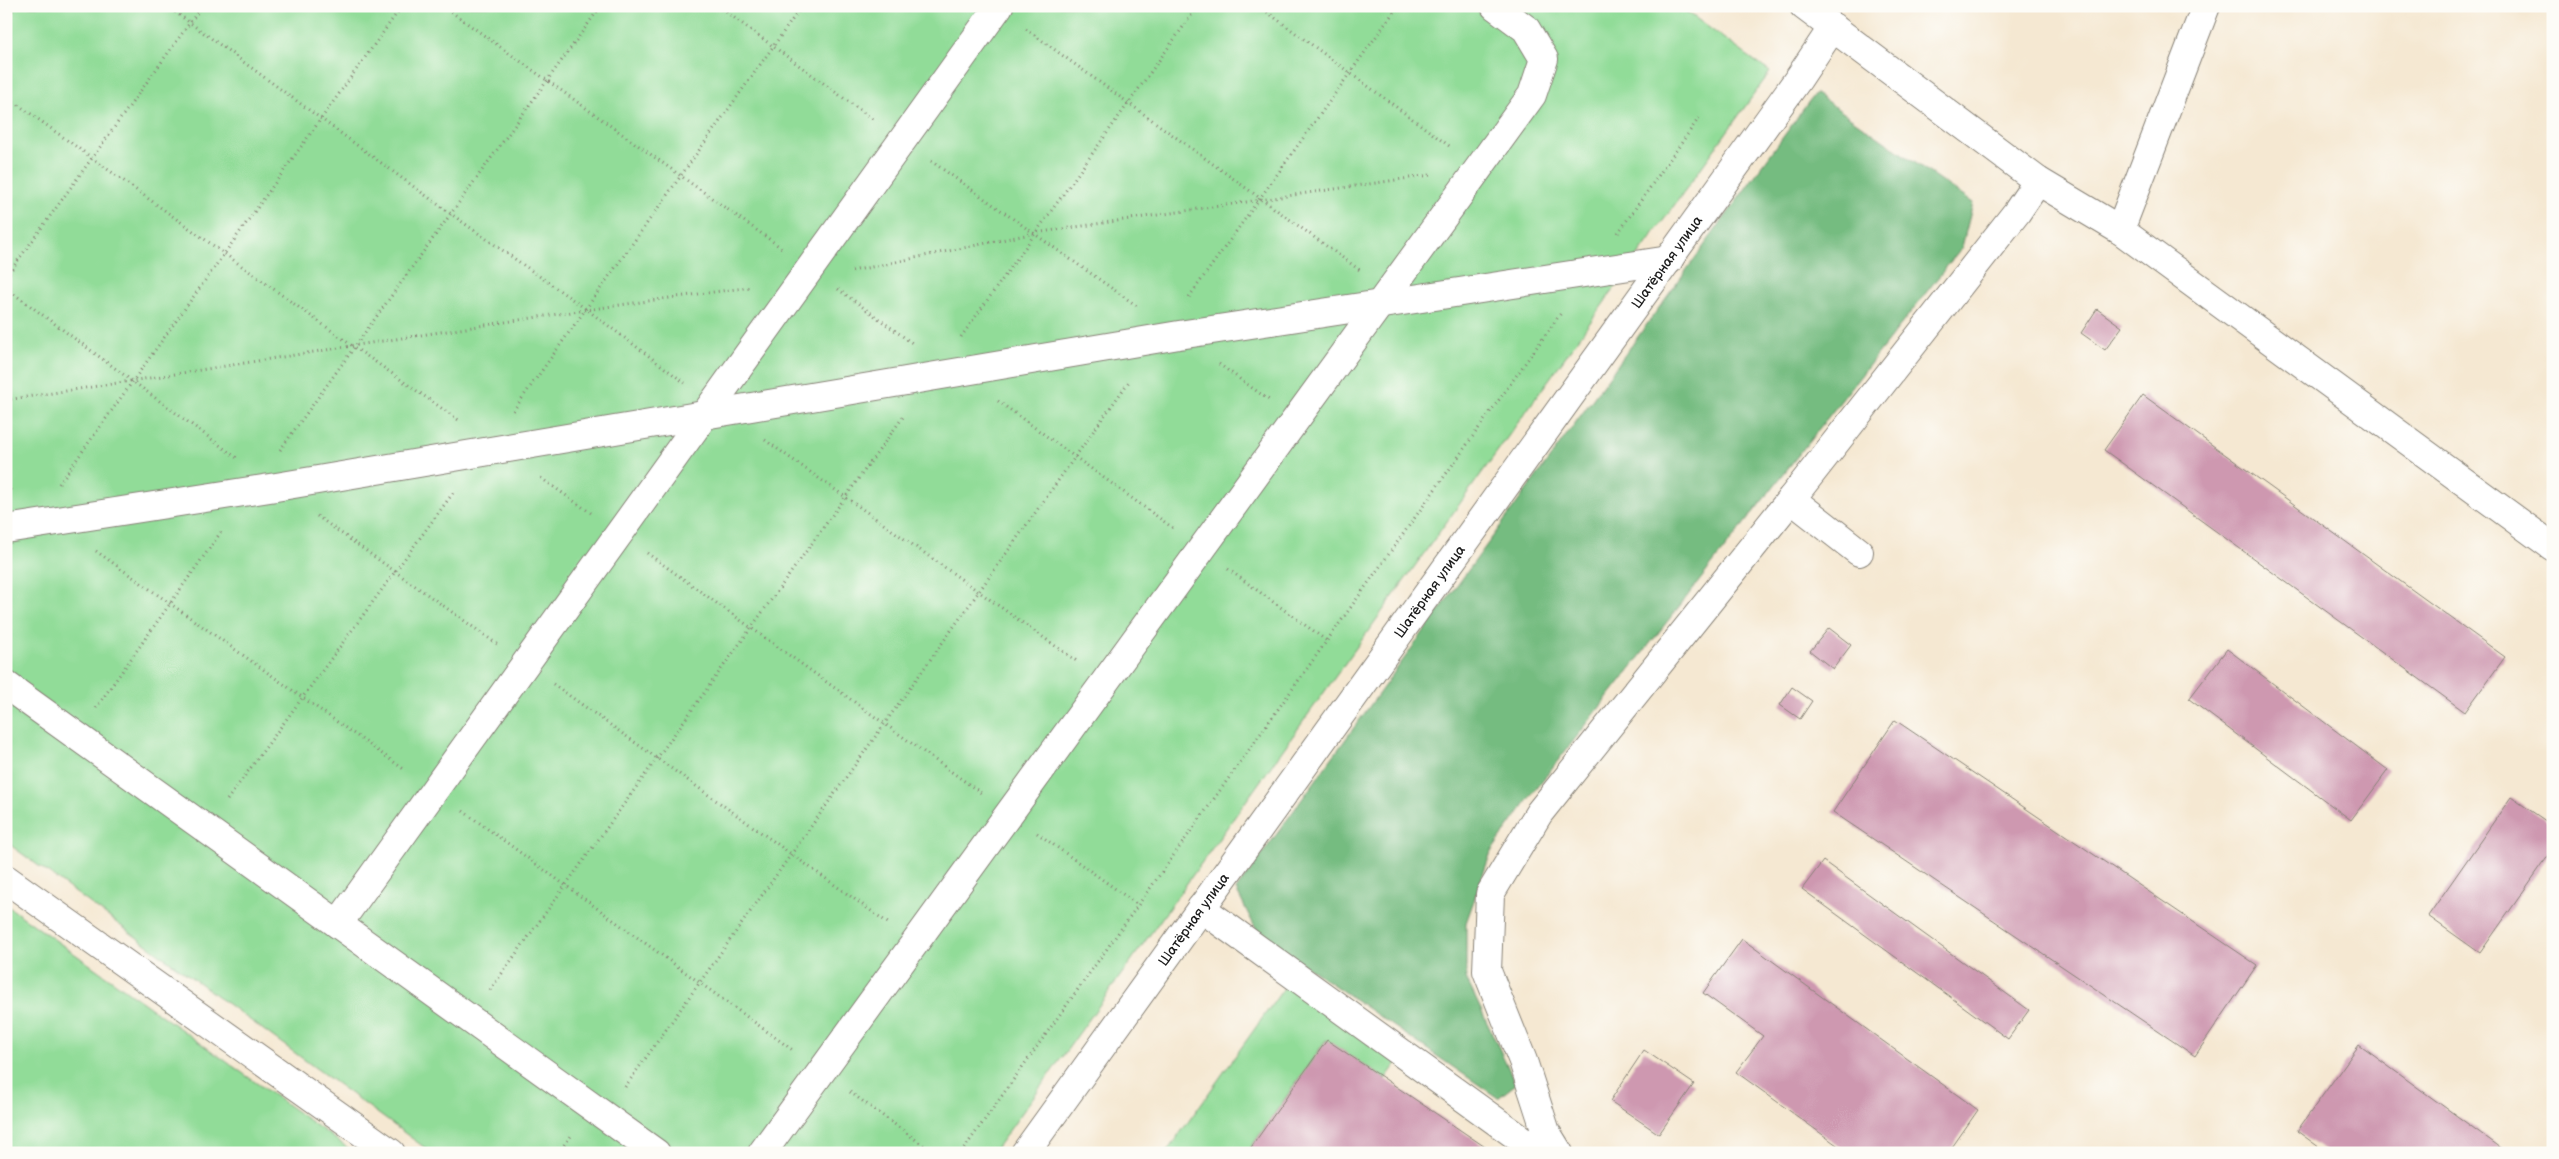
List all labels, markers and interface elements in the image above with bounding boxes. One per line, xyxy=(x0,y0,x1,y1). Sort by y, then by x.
street label: Шатёрная улица xyxy=(1628,212,1706,312)
street label: Шатёрная улица xyxy=(1391,541,1469,641)
street label: Шатёрная улица xyxy=(1155,869,1233,969)

